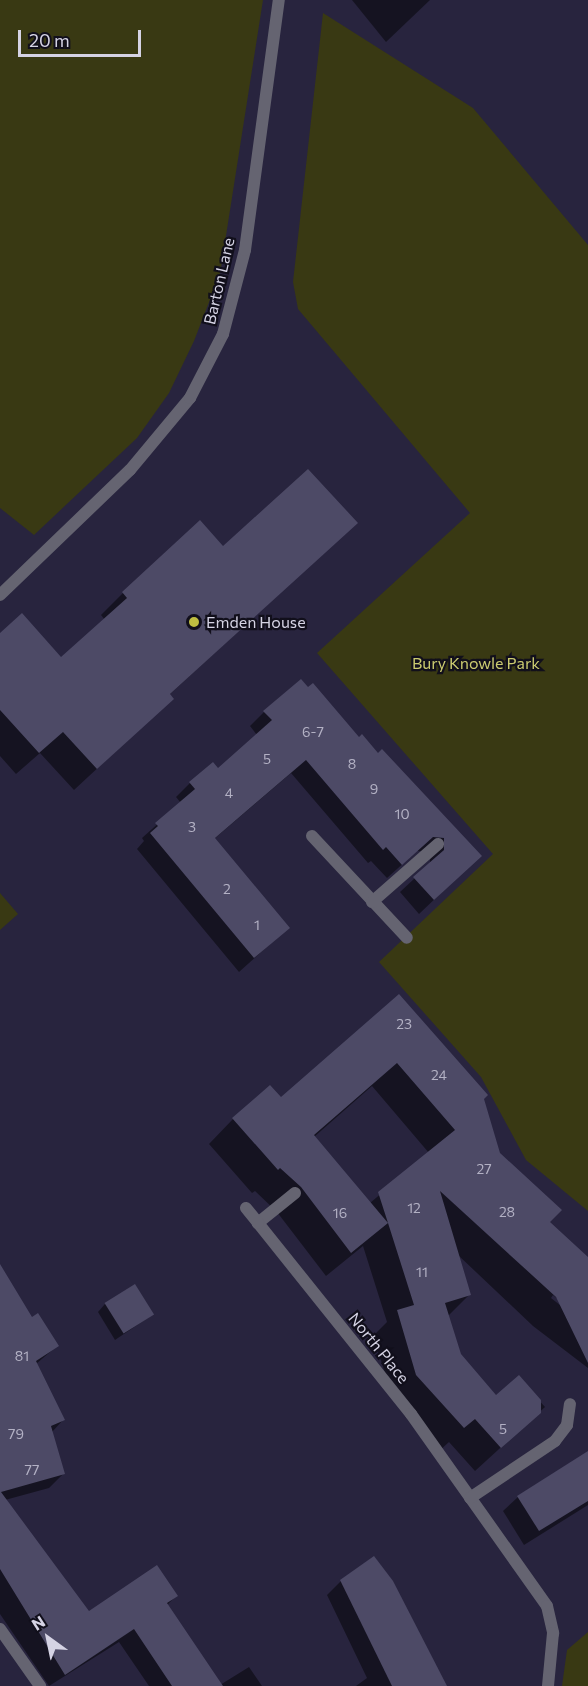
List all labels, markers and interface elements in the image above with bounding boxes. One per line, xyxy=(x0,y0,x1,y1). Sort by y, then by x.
scale bar xyxy=(21,18,144,56)
text: 20 m xyxy=(29,29,70,51)
street label: Barton Lane xyxy=(200,236,238,326)
place label: Emden House xyxy=(206,612,306,632)
marker: Emden House xyxy=(187,615,201,629)
park label: Bury Knowle Park xyxy=(412,653,540,673)
house number: 6-7 xyxy=(302,724,324,740)
house number: 5 xyxy=(263,751,271,767)
house number: 8 xyxy=(348,756,356,772)
house number: 9 xyxy=(370,781,378,797)
house number: 4 xyxy=(225,785,233,801)
house number: 10 xyxy=(394,806,410,822)
house number: 3 xyxy=(188,819,196,835)
house number: 2 xyxy=(223,881,231,897)
house number: 1 xyxy=(254,917,260,933)
house number: 23 xyxy=(396,1016,412,1032)
house number: 24 xyxy=(431,1067,447,1083)
house number: 27 xyxy=(476,1161,492,1177)
house number: 12 xyxy=(407,1200,421,1216)
house number: 28 xyxy=(499,1204,515,1220)
house number: 16 xyxy=(333,1205,347,1221)
house number: 11 xyxy=(416,1264,428,1280)
street label: North Place xyxy=(345,1309,413,1387)
house number: 81 xyxy=(15,1348,29,1364)
house number: 5 xyxy=(499,1421,507,1437)
house number: 79 xyxy=(8,1426,24,1442)
house number: 77 xyxy=(25,1462,39,1478)
north arrow xyxy=(18,1608,78,1668)
text: N xyxy=(28,1611,48,1634)

